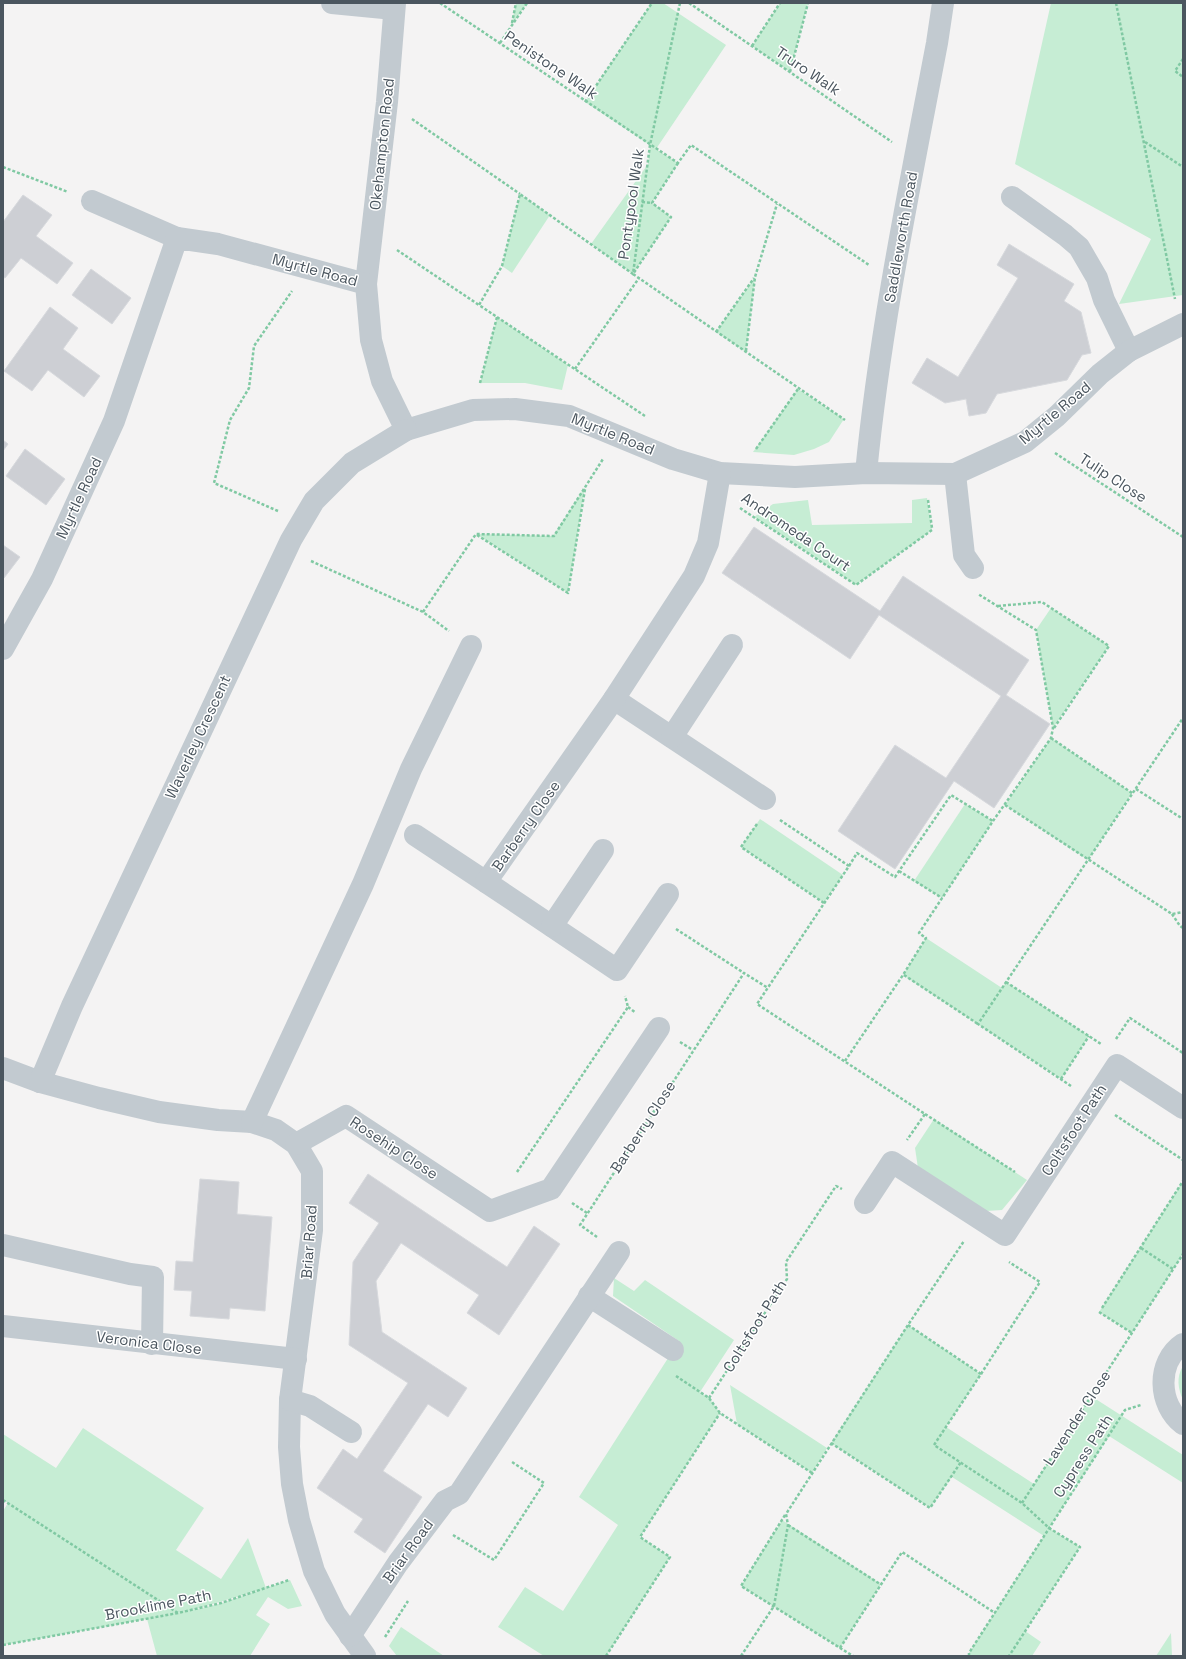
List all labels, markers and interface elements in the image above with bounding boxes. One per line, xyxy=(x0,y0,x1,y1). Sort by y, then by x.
street label: Penistone Walk xyxy=(501,26,602,103)
street label: Truro Walk xyxy=(772,42,844,99)
street label: Okehampton Road xyxy=(365,77,398,211)
street label: Pontypool Walk xyxy=(613,147,648,261)
street label: Saddleworth Road xyxy=(880,170,921,304)
street label: Myrtle Road xyxy=(270,249,360,290)
street label: Myrtle Road xyxy=(1015,377,1094,448)
street label: Myrtle Road xyxy=(569,408,658,459)
street label: Tulip Close xyxy=(1076,449,1151,507)
street label: Myrtle Road xyxy=(51,454,106,542)
street label: Andromeda Court xyxy=(738,488,855,575)
street label: Waverley Crescent xyxy=(160,672,235,802)
street label: Barberry Close xyxy=(487,777,564,875)
street label: Barberry Close xyxy=(606,1077,680,1177)
street label: Coltsfoot Path xyxy=(1037,1080,1110,1179)
street label: Rosehip Close xyxy=(347,1112,442,1183)
street label: Briar Road xyxy=(296,1204,321,1280)
street label: Coltsfoot Path xyxy=(719,1276,791,1376)
street label: Veronica Close xyxy=(95,1327,203,1358)
street label: Lavender Close xyxy=(1039,1366,1114,1469)
street label: Cypress Path xyxy=(1049,1411,1117,1501)
street label: Briar Road xyxy=(378,1515,437,1586)
street label: Brooklime Path xyxy=(103,1585,213,1624)

